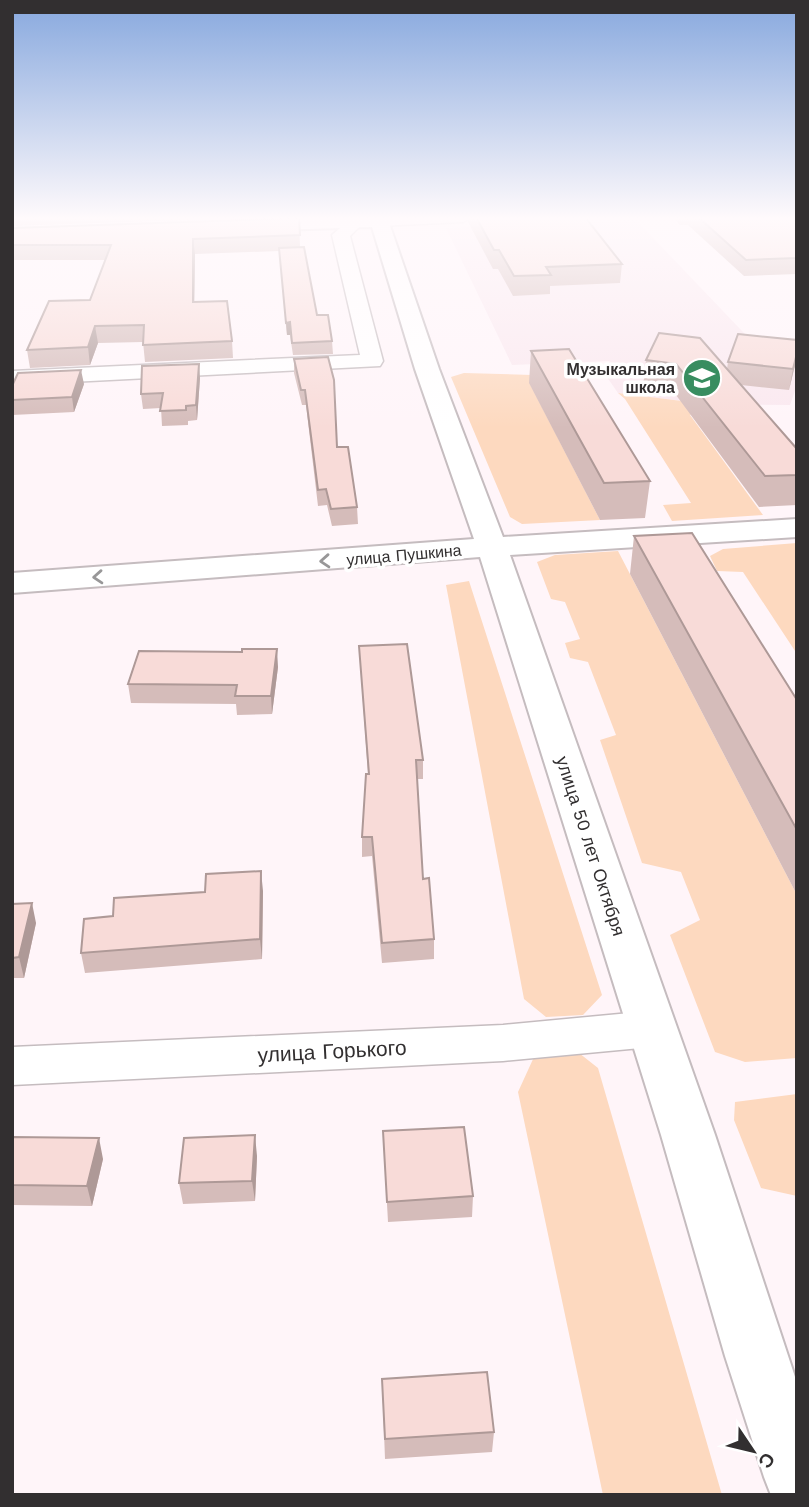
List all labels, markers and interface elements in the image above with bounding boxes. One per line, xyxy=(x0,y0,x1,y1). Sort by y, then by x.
school or university icon: Музыкальная школа xyxy=(681,357,723,399)
place label: Музыкальная школа xyxy=(567,360,675,397)
street label: улица Пушкина xyxy=(346,540,462,569)
one-way arrow xyxy=(320,553,331,568)
one-way arrow xyxy=(93,569,104,584)
street label: улица 50 лет Октября xyxy=(552,754,630,938)
street label: улица Горького xyxy=(257,1035,407,1067)
north arrow xyxy=(718,1416,788,1486)
text: С xyxy=(753,1448,780,1473)

